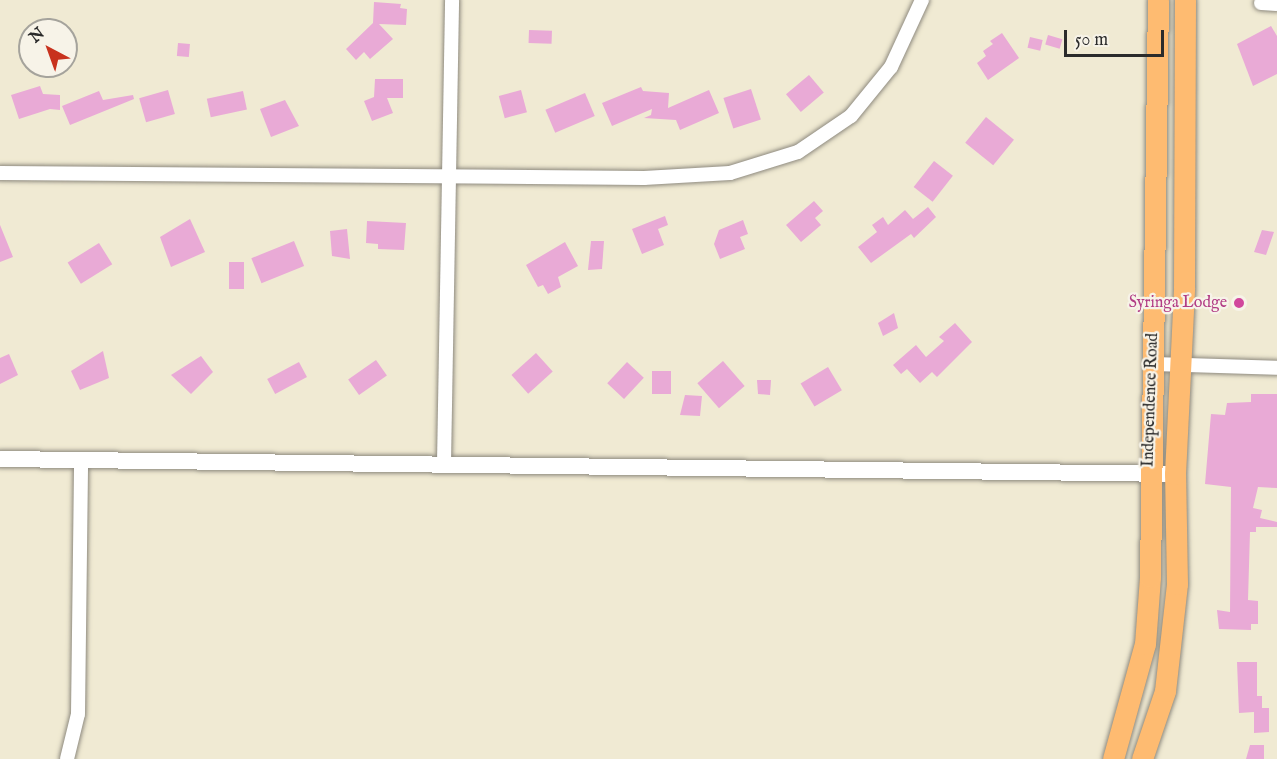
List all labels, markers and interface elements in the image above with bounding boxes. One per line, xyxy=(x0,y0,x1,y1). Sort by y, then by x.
north arrow xyxy=(18,18,78,78)
scale bar xyxy=(1067,18,1168,56)
text: N xyxy=(26,24,49,48)
text: 50 m xyxy=(1075,29,1108,52)
place label: Syringa Lodge xyxy=(1129,293,1227,313)
marker: Syringa Lodge xyxy=(1232,296,1246,310)
street label: Independence Road xyxy=(1139,333,1163,467)

